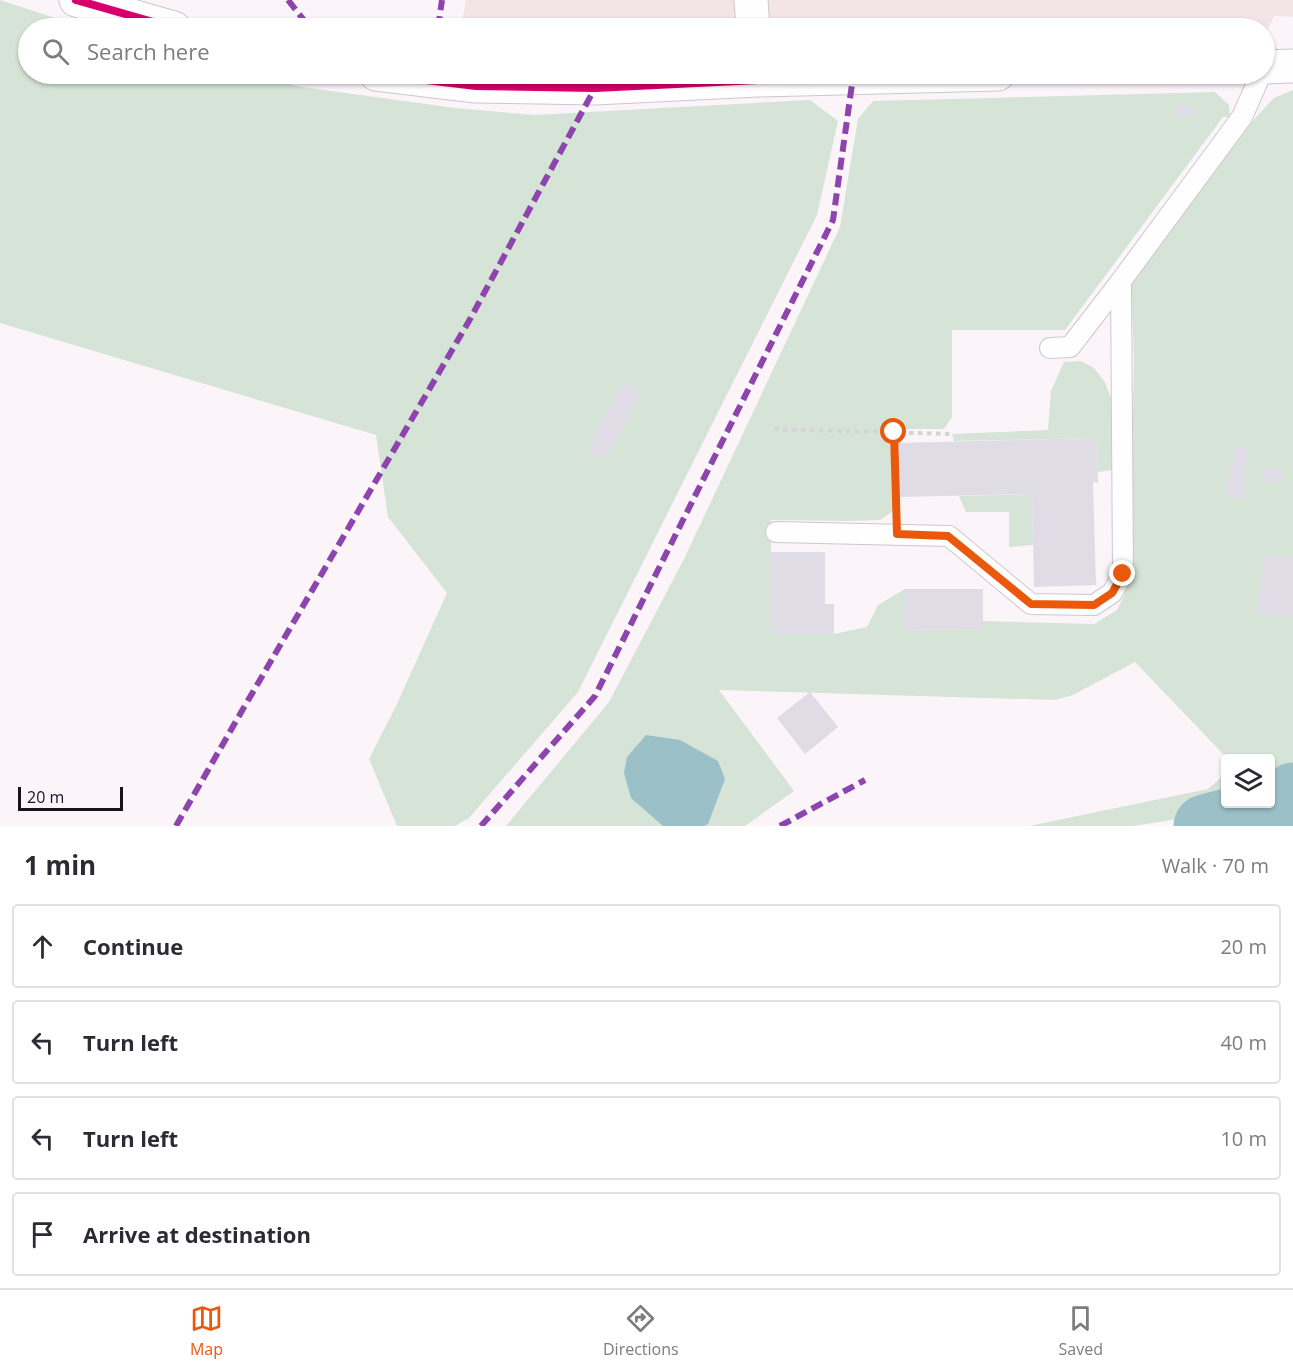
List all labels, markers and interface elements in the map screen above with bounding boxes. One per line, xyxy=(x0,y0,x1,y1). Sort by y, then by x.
search box xyxy=(18,18,1275,84)
icon: search xyxy=(39,35,72,68)
text: Search here xyxy=(87,36,210,66)
route start xyxy=(880,418,906,444)
route end xyxy=(1109,560,1135,586)
map controls xyxy=(1221,754,1275,808)
button: layers xyxy=(1221,754,1275,808)
scale bar xyxy=(18,784,123,812)
text: 20 m xyxy=(27,786,64,808)
text: 1 min xyxy=(24,847,96,883)
text: Walk · 70 m xyxy=(1162,852,1269,879)
icon: ahead xyxy=(26,930,59,963)
text: Continue xyxy=(83,931,183,961)
text: 20 m xyxy=(1220,933,1267,960)
icon: left xyxy=(26,1026,59,1059)
text: Turn left xyxy=(83,1027,178,1057)
text: 40 m xyxy=(1220,1029,1267,1056)
icon: left xyxy=(26,1122,59,1155)
text: Turn left xyxy=(83,1123,178,1153)
text: 10 m xyxy=(1220,1125,1267,1152)
icon: arrive xyxy=(26,1218,59,1251)
text: Arrive at destination xyxy=(83,1219,311,1249)
tab: Map xyxy=(190,1302,223,1360)
tab: Directions xyxy=(603,1302,679,1360)
tab: Saved xyxy=(1059,1302,1103,1360)

